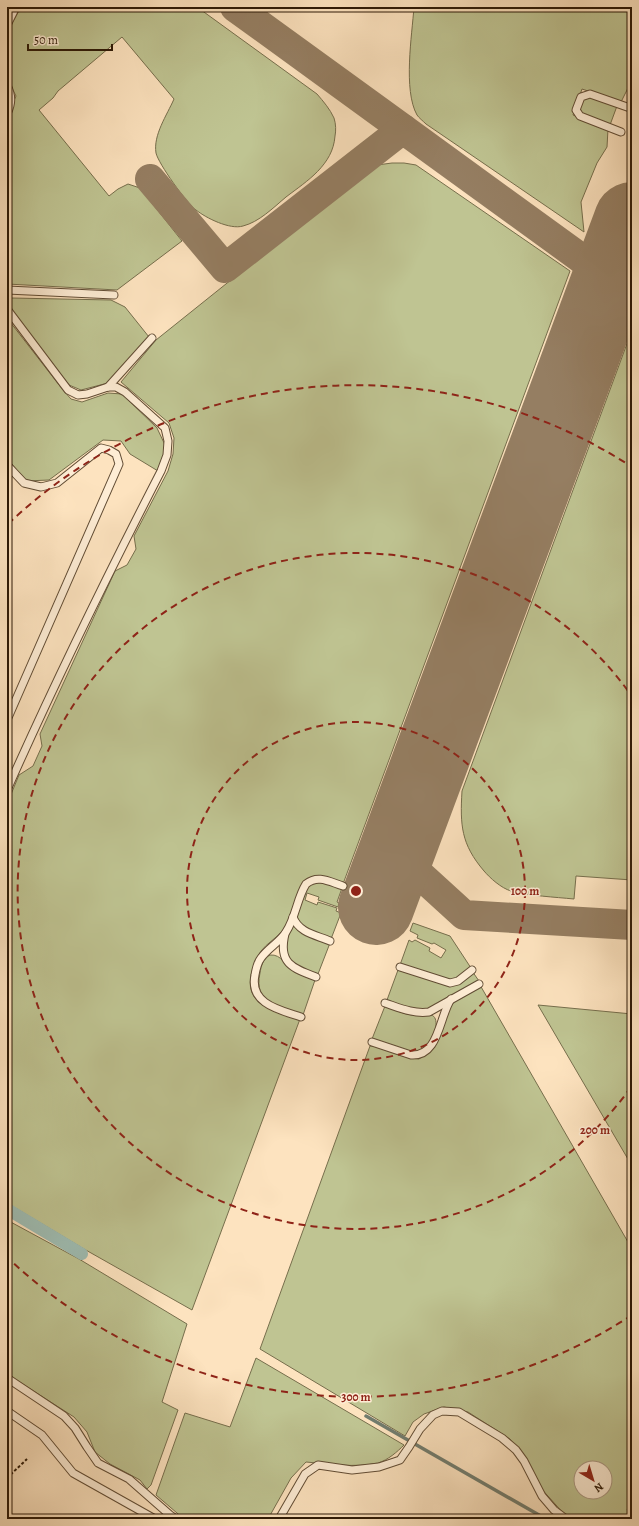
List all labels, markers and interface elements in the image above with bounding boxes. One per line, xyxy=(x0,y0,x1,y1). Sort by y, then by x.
scale bar xyxy=(28,26,112,52)
text: 50 m xyxy=(34,32,58,48)
text: 100 m xyxy=(511,883,539,899)
centre of rings xyxy=(349,884,363,898)
text: 200 m xyxy=(580,1122,610,1138)
text: 300 m xyxy=(341,1389,371,1405)
north arrow xyxy=(573,1460,613,1500)
text: N xyxy=(591,1479,607,1496)

